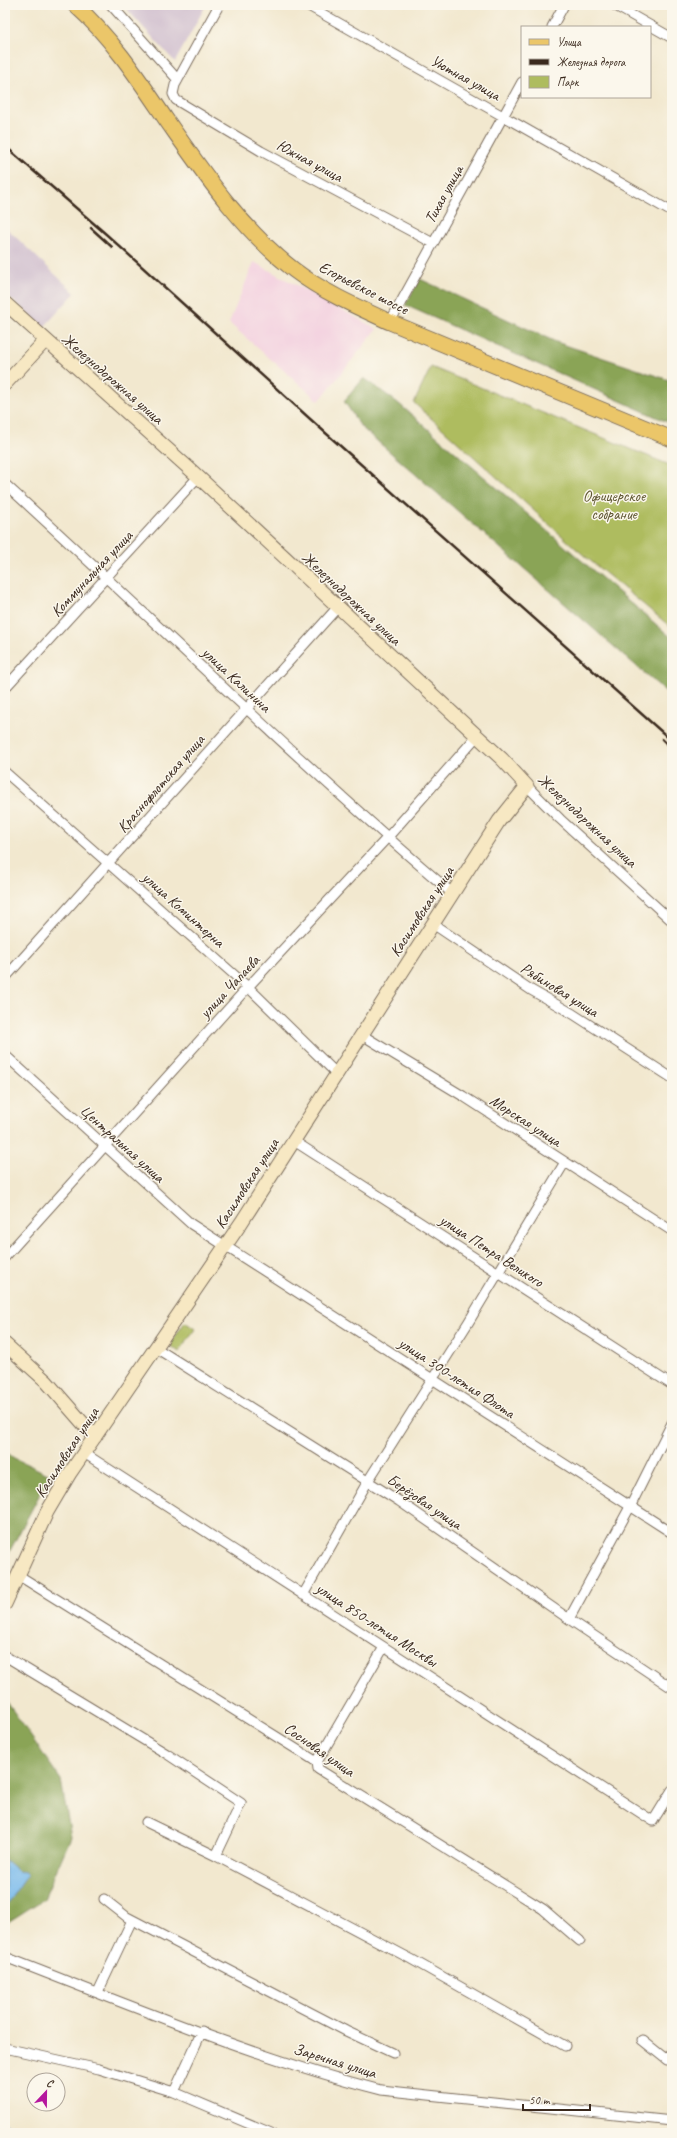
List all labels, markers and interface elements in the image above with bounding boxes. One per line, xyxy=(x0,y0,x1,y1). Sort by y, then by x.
legend xyxy=(521,26,651,98)
text: Улица xyxy=(557,34,582,50)
street label: Уютная улица xyxy=(427,51,505,106)
text: Железная дорога xyxy=(557,54,626,70)
text: Парк xyxy=(557,74,580,90)
street label: Южная улица xyxy=(273,135,347,187)
street label: Тихая улица xyxy=(420,161,469,227)
street label: Егорьевское шоссе xyxy=(316,257,413,320)
street label: Железнодорожная улица xyxy=(57,329,168,429)
park label: Офицерское собрание xyxy=(583,486,647,524)
street label: Коммунальная улица xyxy=(47,525,138,621)
street label: Железнодорожная улица xyxy=(297,548,406,651)
street label: улица Калинина xyxy=(197,642,276,718)
street label: Краснофлотская улица xyxy=(113,729,210,837)
street label: Железнодорожная улица xyxy=(533,770,642,873)
street label: Касимовская улица xyxy=(385,861,459,960)
street label: улица Коминтерна xyxy=(137,867,229,953)
street label: улица Чапаева xyxy=(195,950,265,1023)
street label: Рябиновая улица xyxy=(517,958,603,1022)
street label: Морская улица xyxy=(486,1090,566,1152)
street label: Центральная улица xyxy=(76,1100,170,1188)
street label: Касимовская улица xyxy=(210,1133,284,1232)
street label: улица Петра Великого xyxy=(435,1209,548,1293)
street label: улица 300-летия Флота xyxy=(394,1332,520,1424)
street label: Касимовская улица xyxy=(30,1402,104,1501)
street label: Берёзовая улица xyxy=(383,1470,467,1535)
street label: улица 850-летия Москвы xyxy=(311,1578,442,1672)
street label: Сосновая улица xyxy=(280,1718,359,1782)
street label: Заречная улица xyxy=(291,2039,380,2083)
north arrow xyxy=(26,2072,66,2112)
text: С xyxy=(45,2075,56,2091)
scale bar xyxy=(523,2086,590,2112)
text: 50 m xyxy=(529,2092,551,2108)

